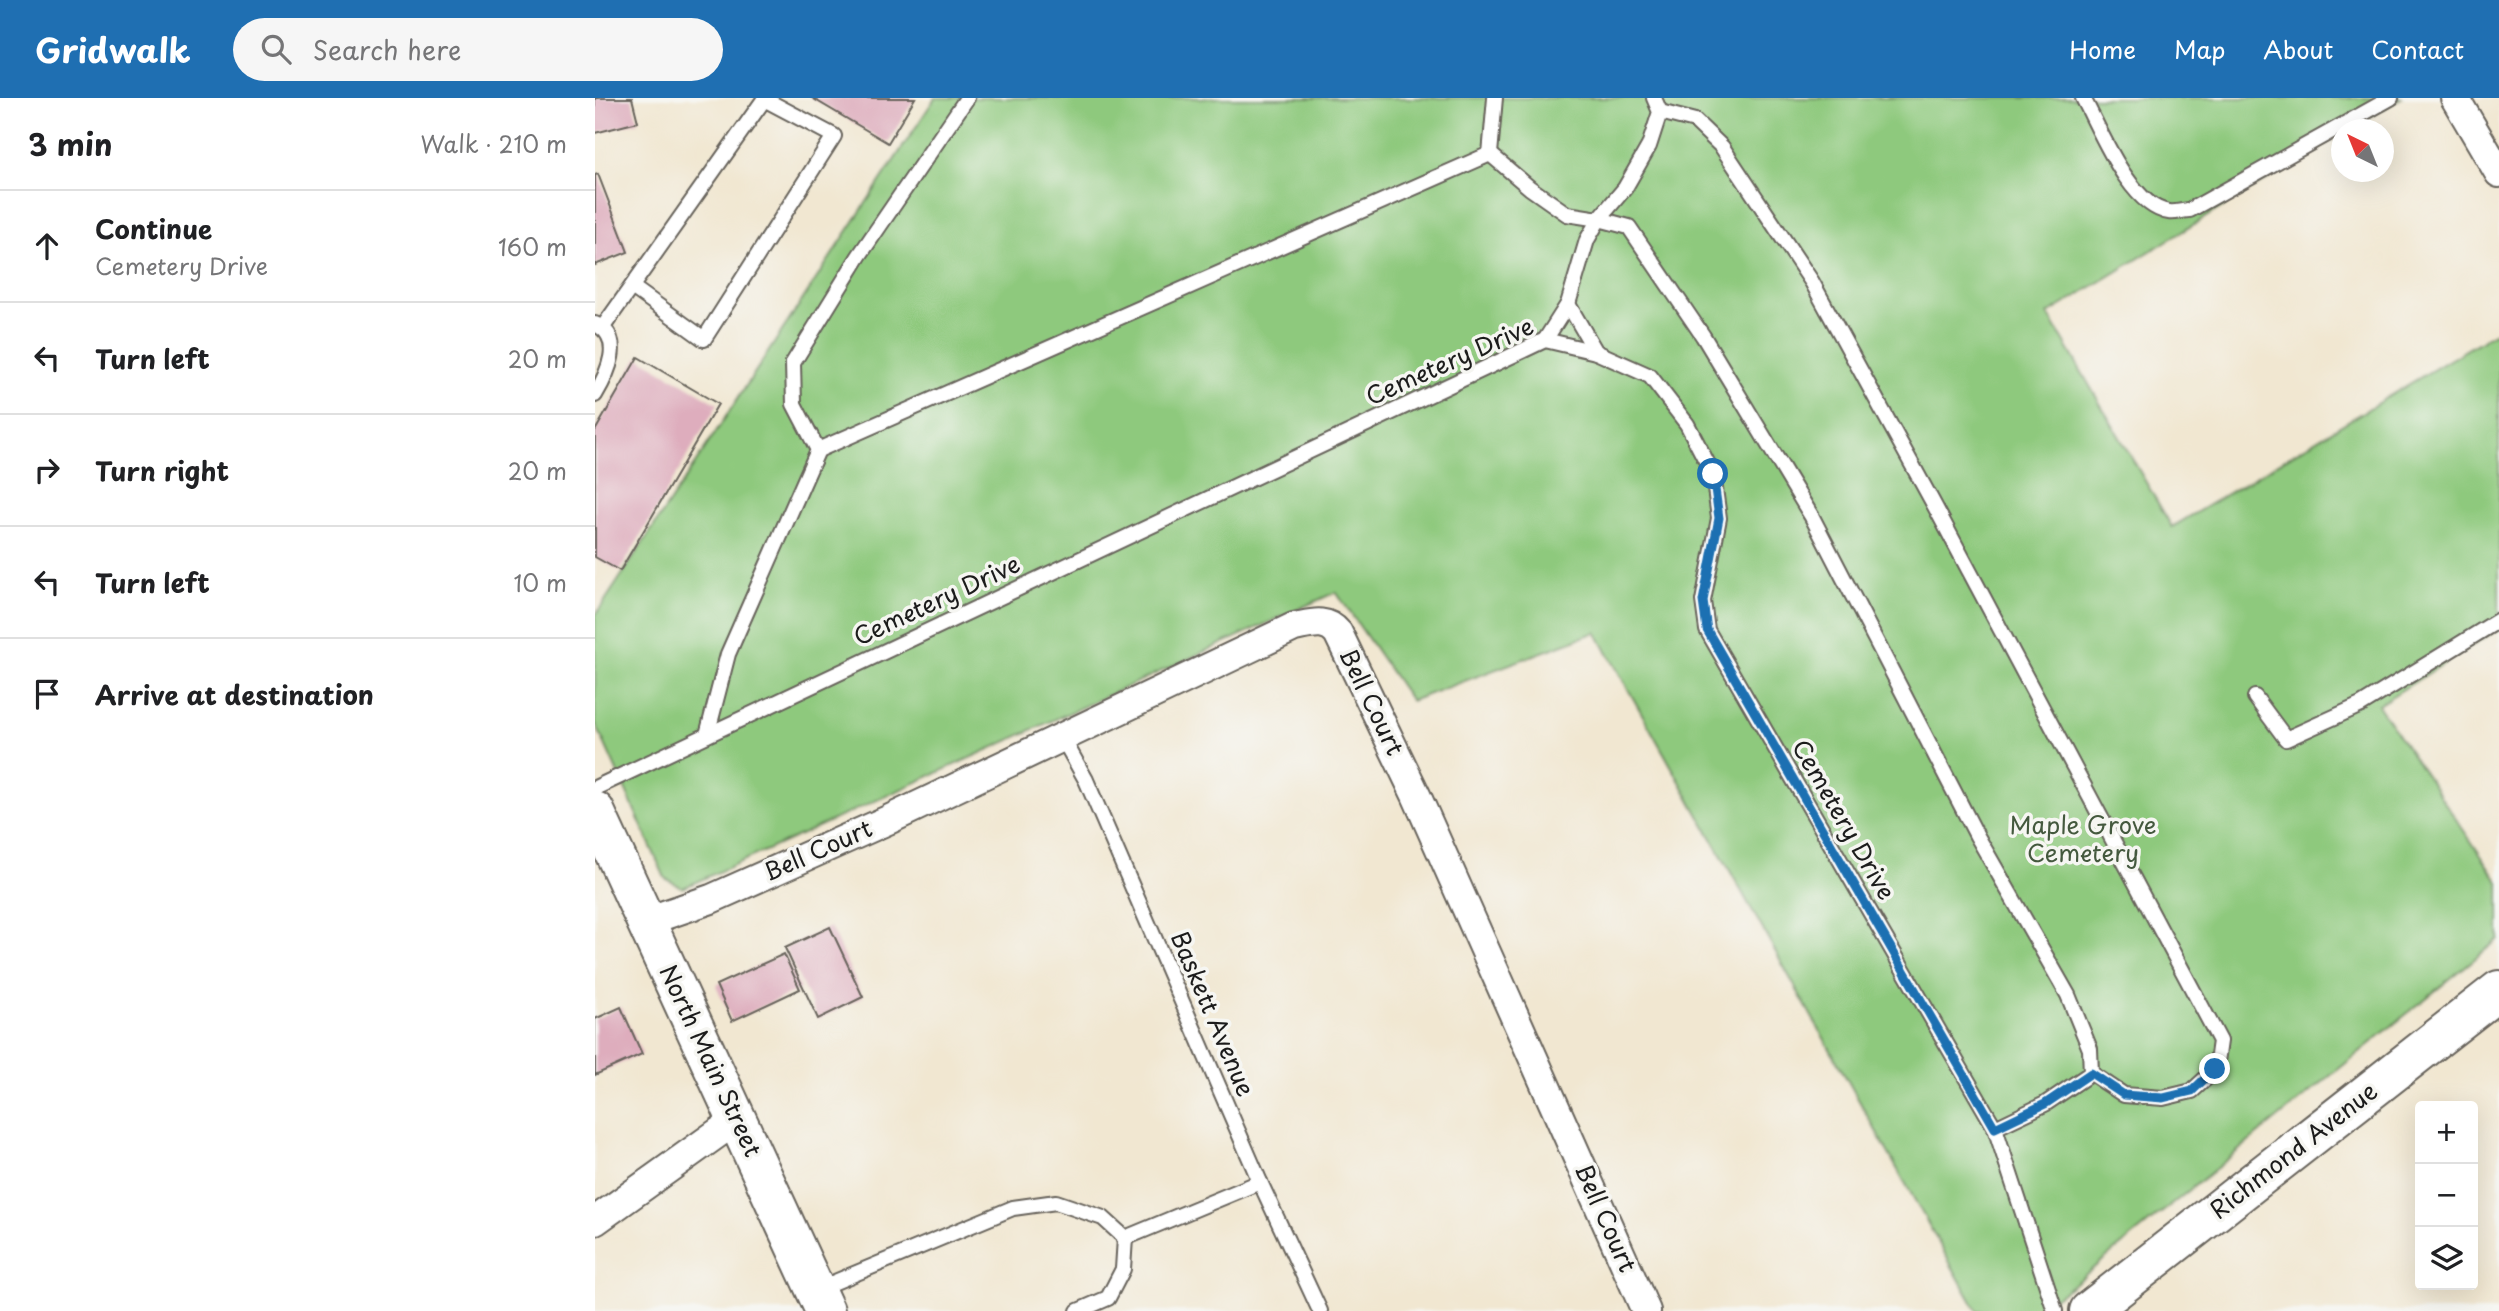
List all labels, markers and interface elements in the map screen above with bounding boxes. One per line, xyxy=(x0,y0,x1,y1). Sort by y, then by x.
search box xyxy=(233,18,723,81)
text: Gridwalk xyxy=(35,24,191,74)
icon: search xyxy=(257,30,295,68)
text: Search here xyxy=(313,30,461,69)
text: Home xyxy=(2069,31,2136,67)
text: Map xyxy=(2174,31,2225,67)
text: About xyxy=(2263,31,2333,67)
text: Contact xyxy=(2371,31,2464,67)
north arrow xyxy=(2331,119,2394,182)
text: 3 min xyxy=(28,121,113,166)
text: Walk · 210 m xyxy=(420,126,567,161)
text: Continue xyxy=(95,209,212,248)
icon: ahead xyxy=(28,227,66,265)
text: 160 m xyxy=(498,229,567,264)
text: Cemetery Drive xyxy=(95,248,268,283)
street label: Cemetery Drive xyxy=(1359,307,1539,413)
icon: left xyxy=(28,339,66,377)
text: Turn left xyxy=(95,339,210,378)
text: 20 m xyxy=(508,341,567,376)
icon: right xyxy=(28,451,66,489)
text: Turn right xyxy=(95,451,229,490)
text: 20 m xyxy=(508,453,567,488)
route start xyxy=(1697,458,1728,489)
street label: Cemetery Drive xyxy=(847,545,1026,654)
icon: left xyxy=(28,563,66,601)
text: Turn left xyxy=(95,563,210,602)
text: 10 m xyxy=(513,565,567,600)
street label: Bell Court xyxy=(1331,641,1414,761)
icon: arrive xyxy=(28,675,66,713)
text: Arrive at destination xyxy=(95,675,374,714)
street label: Cemetery Drive xyxy=(1784,732,1905,906)
park label: Maple Grove Cemetery xyxy=(2009,806,2157,870)
street label: Bell Court xyxy=(757,809,878,889)
street label: Baskett Avenue xyxy=(1163,925,1265,1102)
street label: North Main Street xyxy=(651,958,772,1162)
route end xyxy=(2199,1053,2230,1084)
street label: Richmond Avenue xyxy=(2201,1072,2384,1226)
map controls xyxy=(2415,1101,2478,1290)
button: + xyxy=(2415,1101,2478,1164)
street label: Bell Court xyxy=(1567,1157,1647,1278)
button: − xyxy=(2415,1164,2478,1227)
button: layers xyxy=(2415,1227,2478,1290)

